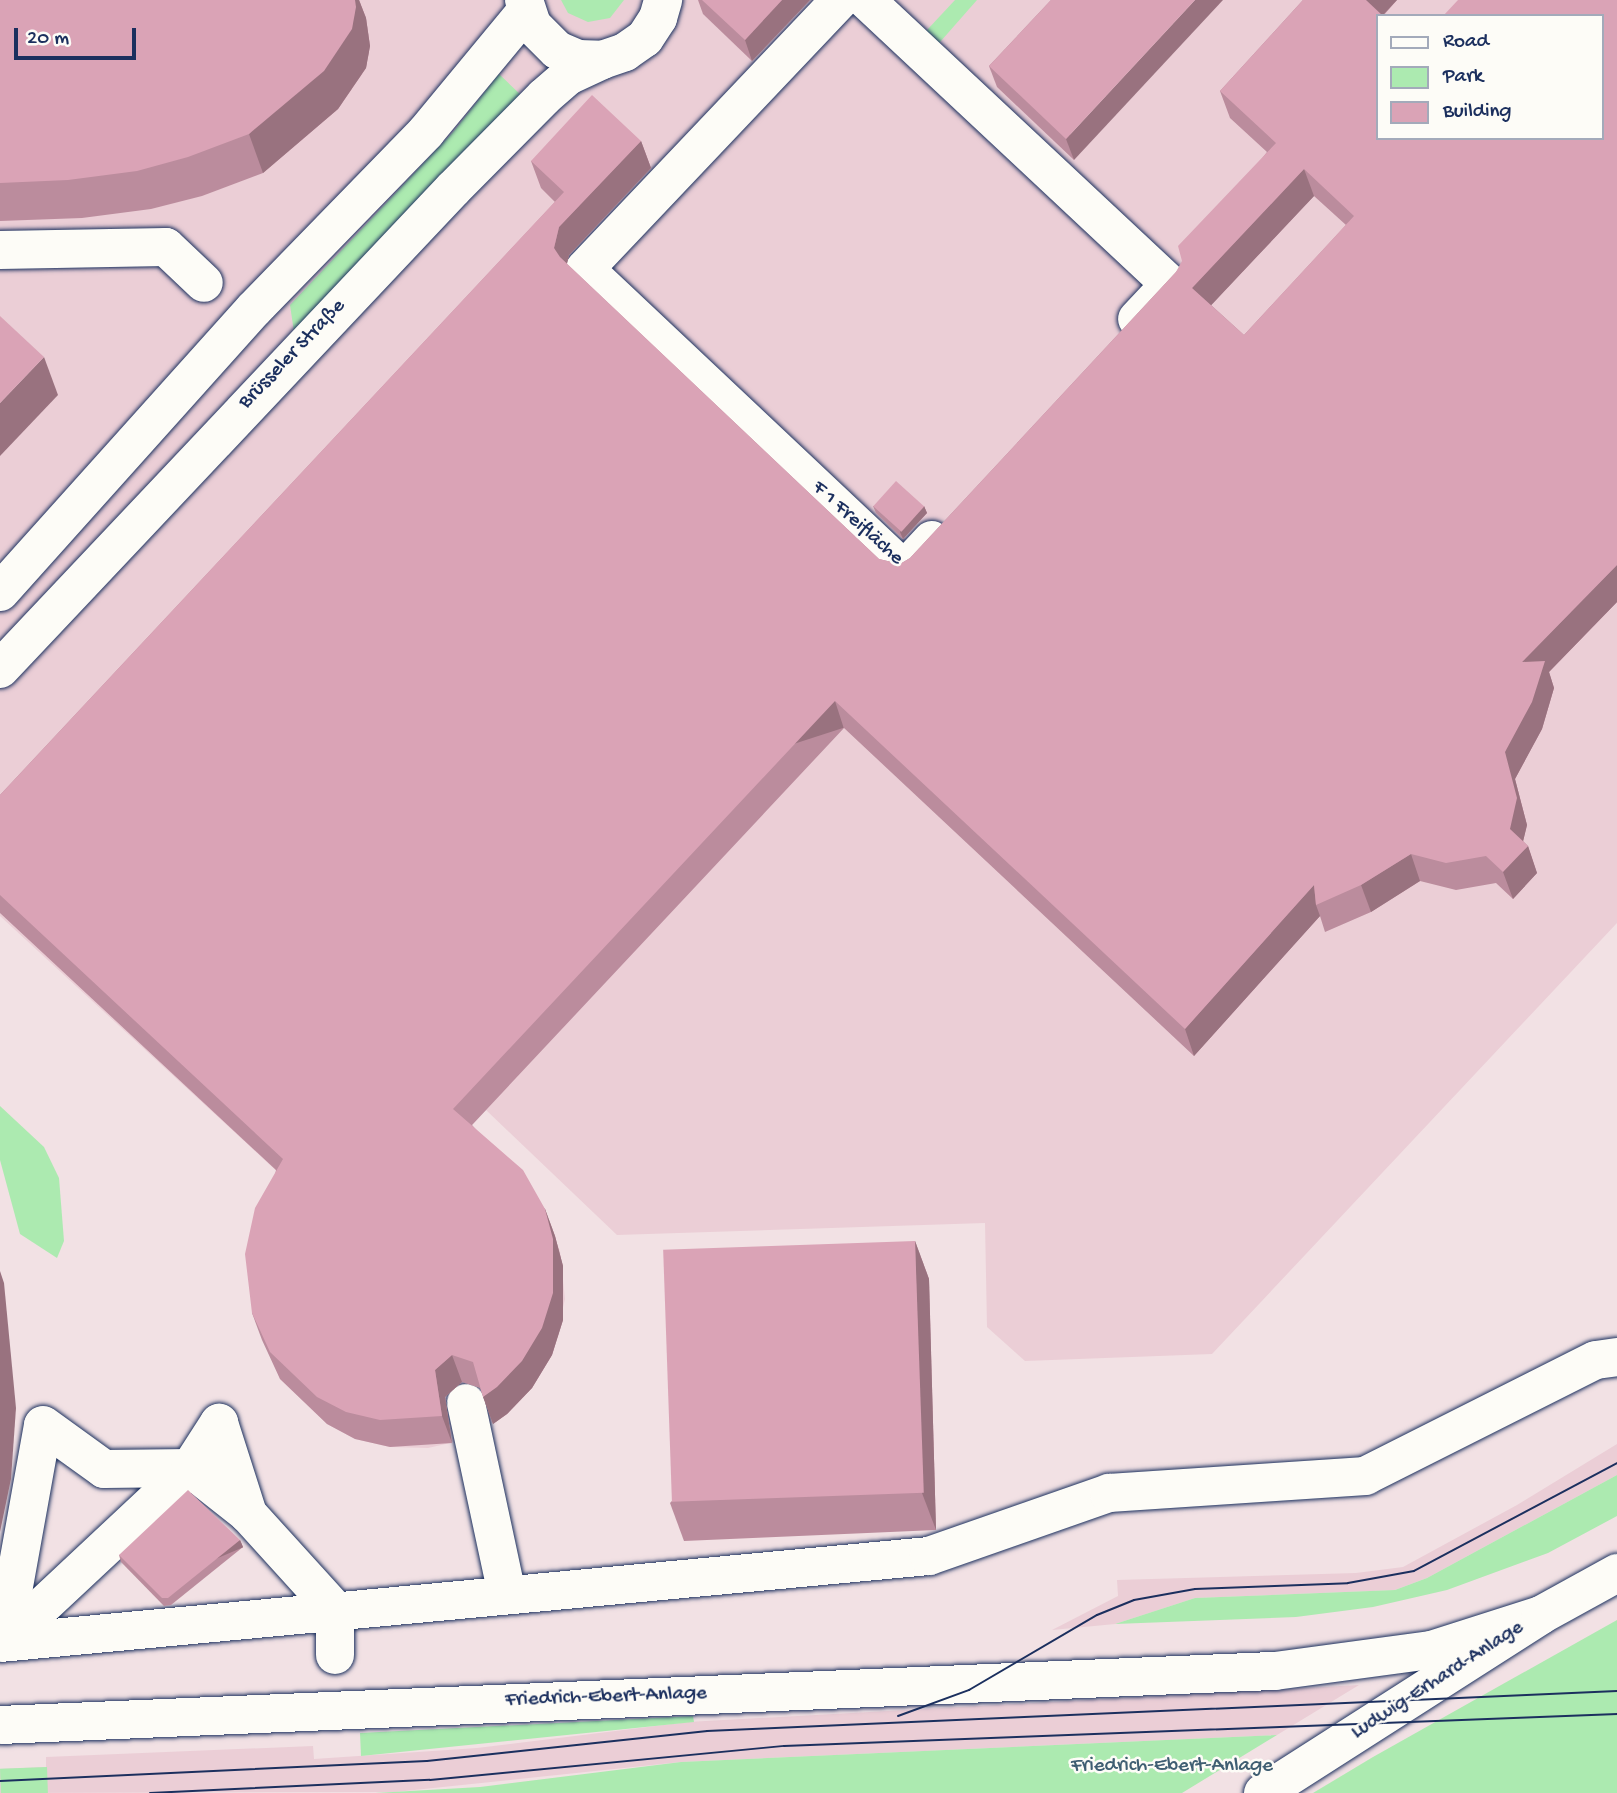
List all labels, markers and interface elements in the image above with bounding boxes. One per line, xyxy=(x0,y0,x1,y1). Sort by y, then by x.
scale bar xyxy=(18,14,140,58)
legend xyxy=(1376,14,1603,140)
text: 20 m xyxy=(27,27,69,52)
text: Road xyxy=(1443,30,1489,55)
text: Park xyxy=(1443,65,1483,90)
text: Building xyxy=(1443,100,1512,125)
street label: Brüsseler Straße xyxy=(234,295,352,415)
street label: F 1 Freifläche xyxy=(806,476,908,572)
street label: Ludwig-Erhard-Anlage xyxy=(1347,1616,1529,1746)
street label: Friedrich-Ebert-Anlage xyxy=(505,1682,707,1714)
park label: Friedrich-Ebert-Anlage xyxy=(1071,1754,1273,1780)

